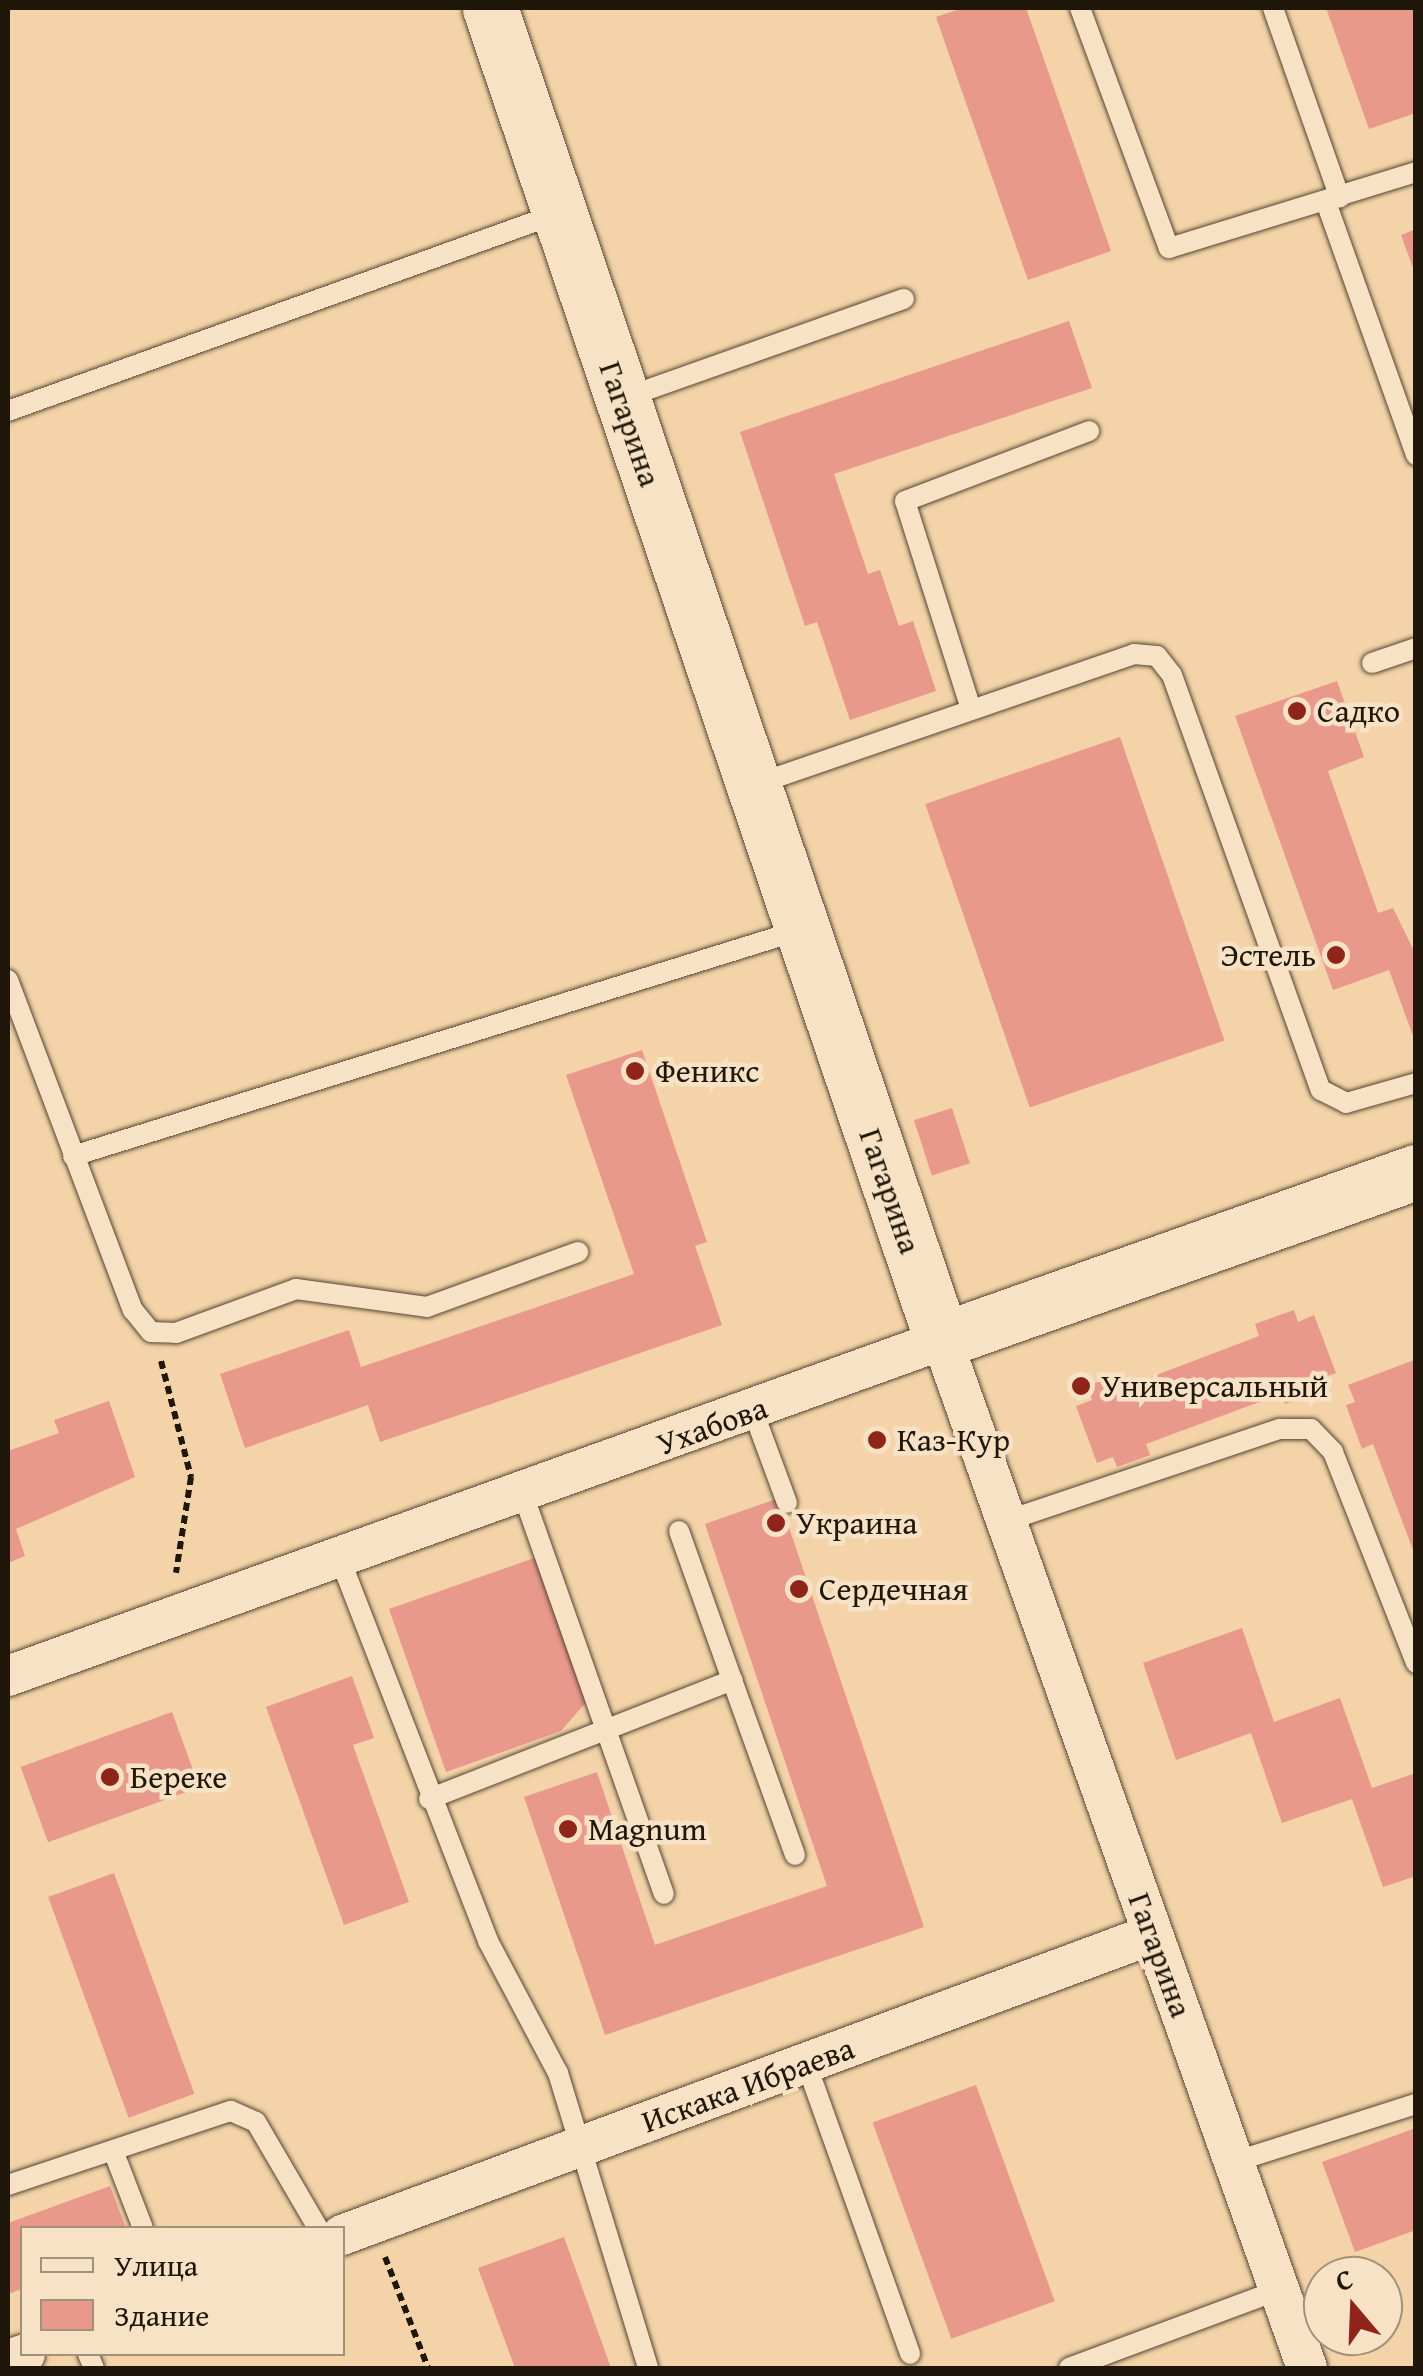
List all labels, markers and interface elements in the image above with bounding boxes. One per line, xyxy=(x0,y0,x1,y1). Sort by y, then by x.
street label: Гагарина xyxy=(591,356,669,492)
place label: Садко xyxy=(1317,692,1400,730)
marker: Садко xyxy=(1286,700,1308,722)
place label: Эстель xyxy=(1220,936,1316,974)
marker: Эстель xyxy=(1325,944,1347,966)
place label: Феникс xyxy=(655,1052,759,1090)
marker: Феникс xyxy=(624,1060,646,1082)
street label: Гагарина xyxy=(851,1123,929,1259)
place label: Универсальный xyxy=(1101,1367,1328,1405)
marker: Универсальный xyxy=(1070,1375,1092,1397)
street label: Ухабова xyxy=(652,1388,772,1464)
place label: Каз-Кур xyxy=(897,1421,1010,1459)
marker: Каз-Кур xyxy=(866,1429,888,1451)
place label: Украина xyxy=(796,1504,918,1542)
marker: Украина xyxy=(765,1512,787,1534)
place label: Сердечная xyxy=(819,1570,968,1608)
marker: Сердечная xyxy=(788,1578,810,1600)
place label: Береке xyxy=(130,1758,227,1796)
marker: Береке xyxy=(99,1766,121,1788)
place label: Magnum xyxy=(588,1810,707,1848)
marker: Magnum xyxy=(557,1818,579,1840)
street label: Гагарина xyxy=(1120,1888,1200,2022)
street label: Искака Ибраева xyxy=(637,2029,859,2141)
legend xyxy=(20,2226,345,2356)
text: Улица xyxy=(114,2243,198,2287)
north arrow xyxy=(1303,2256,1403,2356)
text: С xyxy=(1330,2257,1358,2301)
text: Здание xyxy=(114,2293,209,2337)

